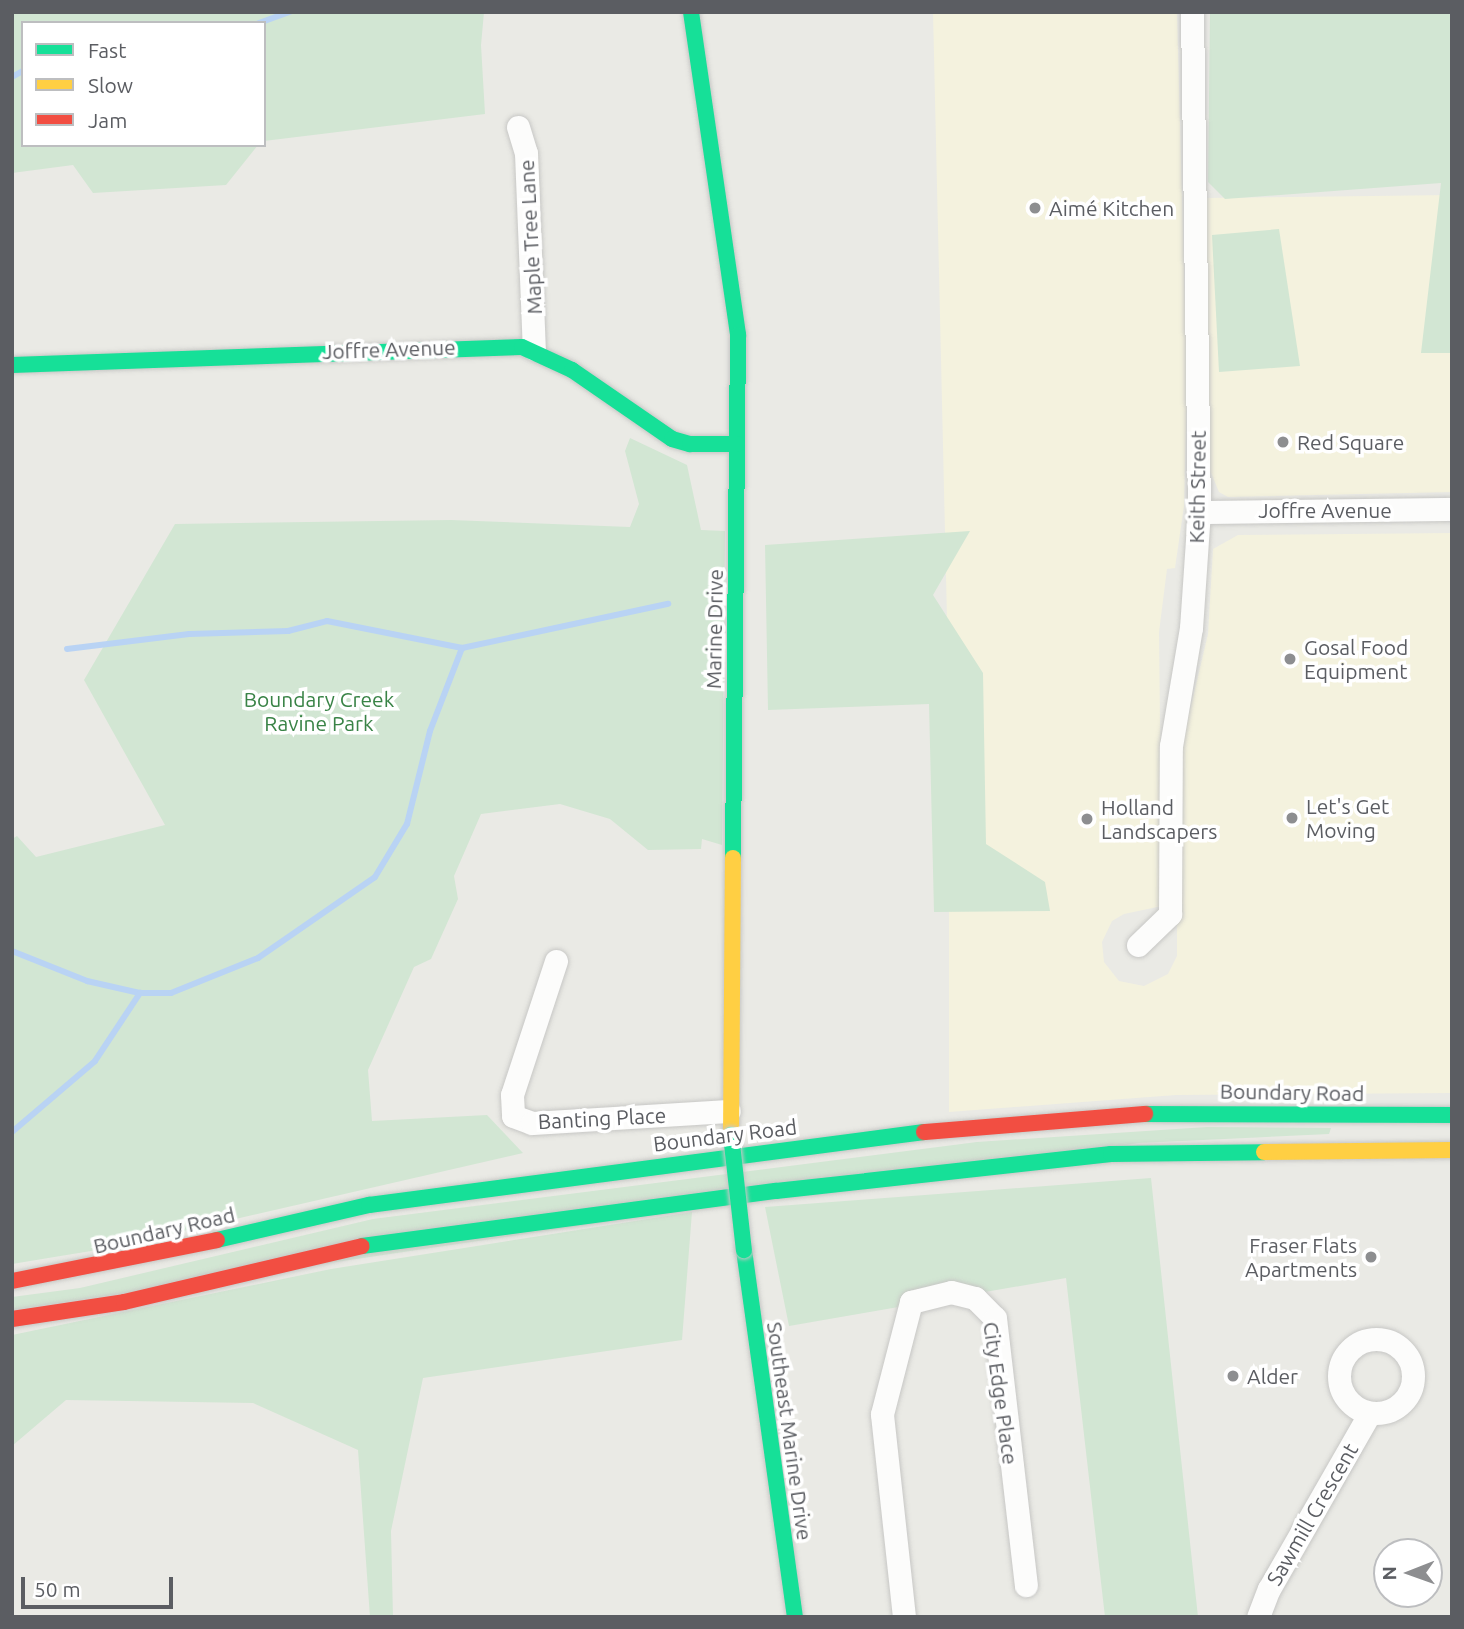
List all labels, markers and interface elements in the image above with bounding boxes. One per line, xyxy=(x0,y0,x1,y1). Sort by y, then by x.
legend xyxy=(21,21,266,147)
text: Fast xyxy=(88,38,126,62)
text: Slow xyxy=(88,73,133,97)
text: Jam xyxy=(88,108,127,132)
street label: Maple Tree Lane xyxy=(513,159,547,315)
place label: Aimé Kitchen xyxy=(1049,195,1174,221)
marker: Aimé Kitchen xyxy=(1027,200,1043,216)
street label: Joffre Avenue xyxy=(322,334,456,364)
place label: Red Square xyxy=(1297,429,1404,455)
street label: Keith Street xyxy=(1183,430,1211,544)
marker: Red Square xyxy=(1275,434,1291,450)
street label: Joffre Avenue xyxy=(1258,497,1392,523)
street label: Marine Drive xyxy=(700,569,728,689)
place label: Gosal Food Equipment xyxy=(1304,634,1408,684)
marker: Gosal Food Equipment xyxy=(1282,651,1298,667)
park label: Boundary Creek Ravine Park xyxy=(244,686,394,736)
place label: Let's Get Moving xyxy=(1306,793,1389,843)
place label: Holland Landscapers xyxy=(1101,794,1217,844)
marker: Let's Get Moving xyxy=(1284,810,1300,826)
marker: Holland Landscapers xyxy=(1079,811,1095,827)
street label: Boundary Road xyxy=(1220,1078,1364,1106)
street label: Banting Place xyxy=(537,1102,667,1134)
street label: Boundary Road xyxy=(652,1114,798,1156)
street label: Boundary Road xyxy=(91,1201,237,1259)
place label: Fraser Flats Apartments xyxy=(1245,1232,1357,1282)
marker: Fraser Flats Apartments xyxy=(1363,1249,1379,1265)
street label: Southeast Marine Drive xyxy=(762,1320,818,1542)
street label: City Edge Place xyxy=(979,1320,1023,1466)
place label: Alder xyxy=(1247,1363,1298,1389)
marker: Alder xyxy=(1225,1368,1241,1384)
street label: Sawmill Crescent xyxy=(1261,1438,1363,1590)
north arrow xyxy=(1373,1538,1443,1608)
scale bar xyxy=(24,1562,177,1606)
text: N xyxy=(1378,1566,1400,1581)
text: 50 m xyxy=(34,1577,81,1601)

